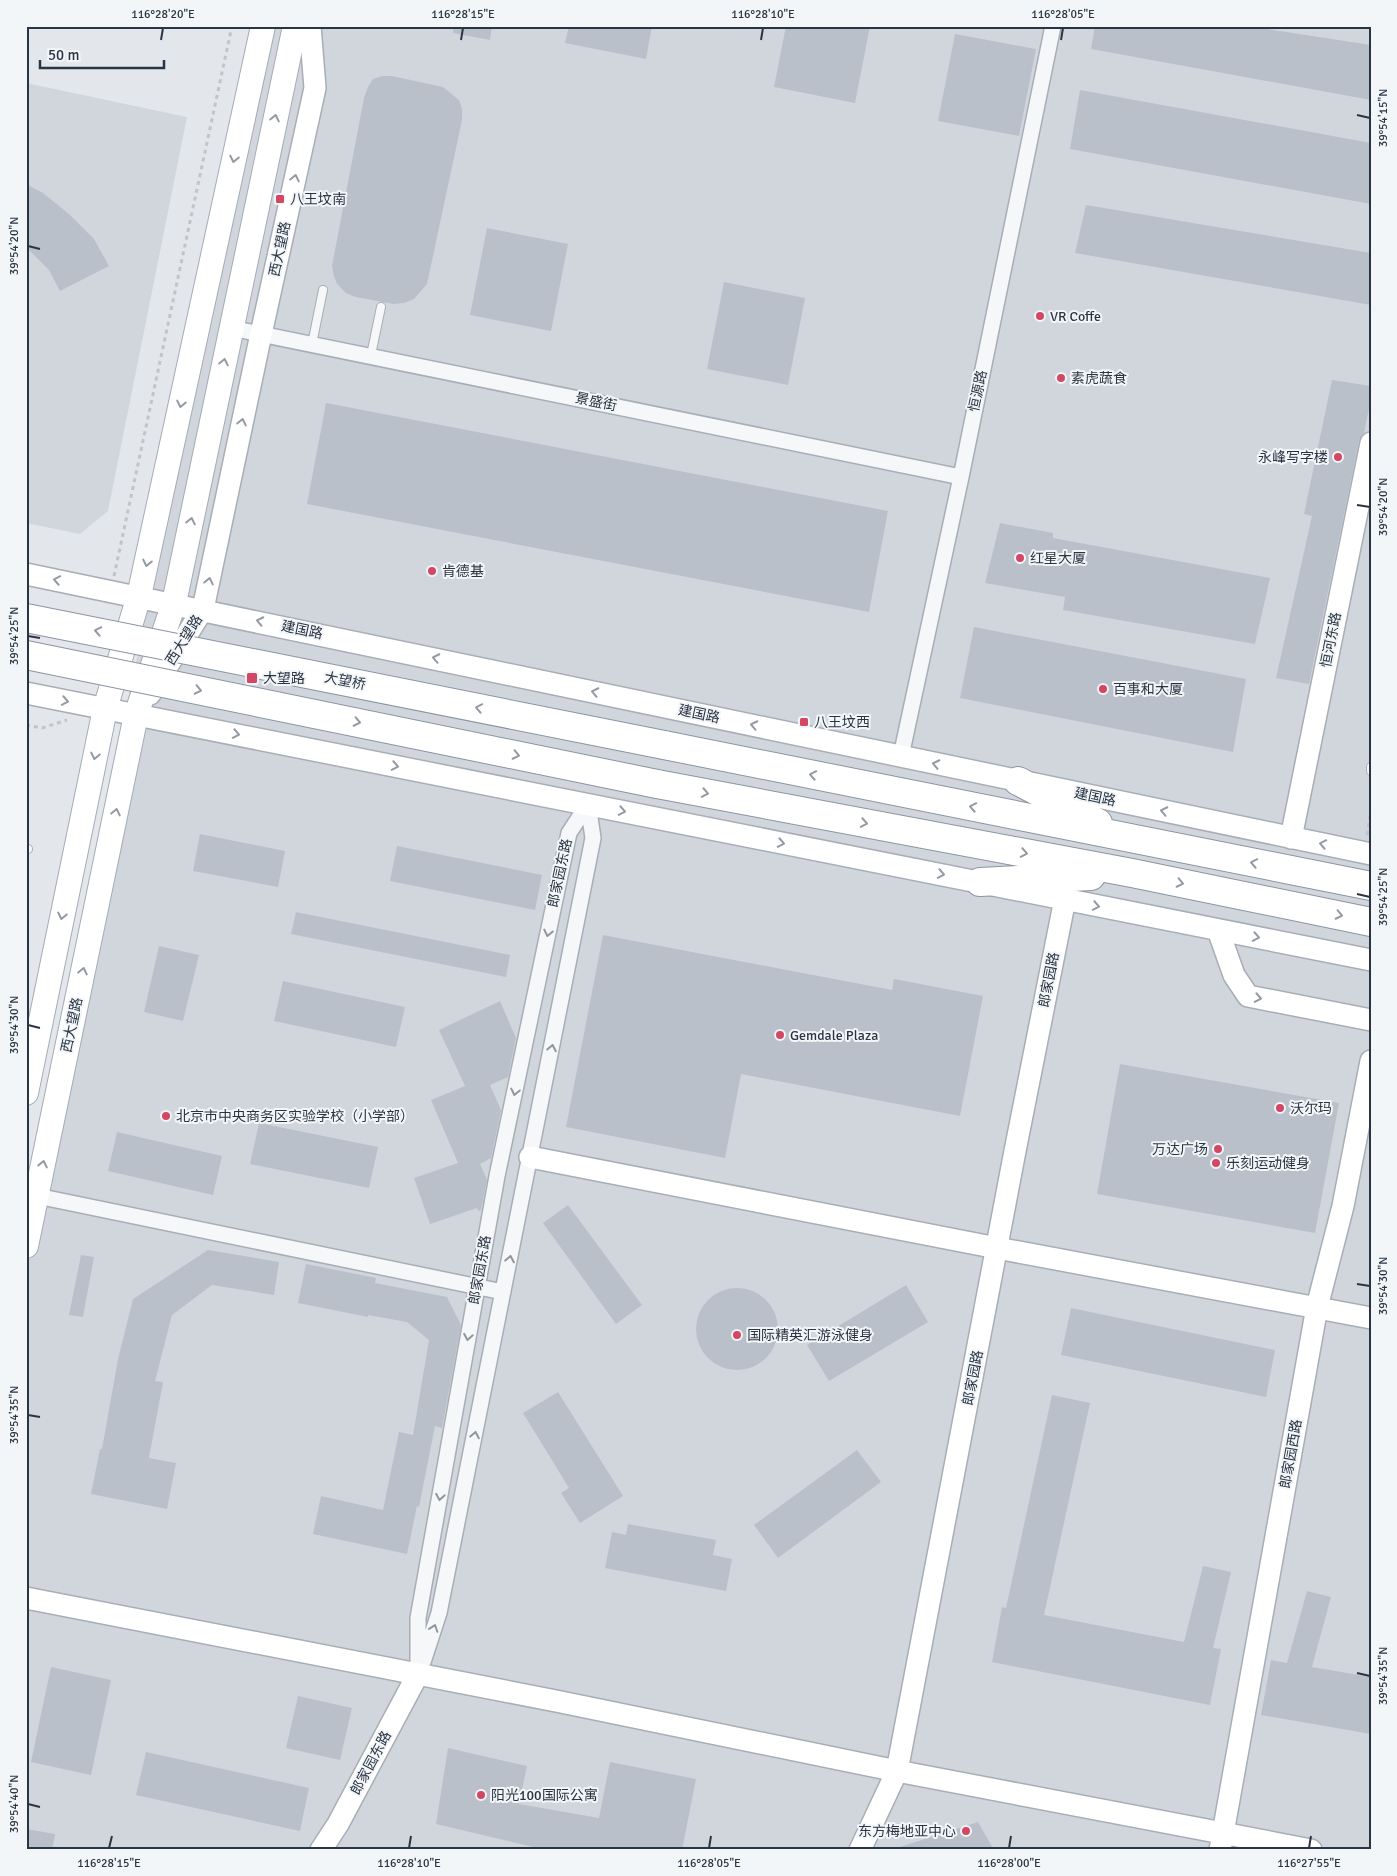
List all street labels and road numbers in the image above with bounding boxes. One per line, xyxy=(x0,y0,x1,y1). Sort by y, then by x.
street label: 西大望路 xyxy=(266,220,294,278)
street label: 恒源路 xyxy=(965,369,991,413)
street label: 景盛街 xyxy=(574,389,618,415)
street label: 恒河东路 xyxy=(1317,611,1345,669)
street label: 西大望路 xyxy=(162,612,206,668)
street label: 建国路 xyxy=(280,617,324,643)
street label: 大望桥 xyxy=(323,669,367,693)
street label: 建国路 xyxy=(677,701,721,727)
street label: 建国路 xyxy=(1073,784,1117,810)
street label: 郎家园东路 xyxy=(544,837,576,909)
street label: 郎家园路 xyxy=(1035,951,1063,1009)
street label: 西大望路 xyxy=(58,996,86,1054)
street label: 郎家园东路 xyxy=(466,1234,494,1306)
street label: 郎家园路 xyxy=(959,1349,987,1407)
street label: 郎家园西路 xyxy=(1277,1418,1305,1490)
street label: 郎家园东路 xyxy=(347,1728,395,1798)

